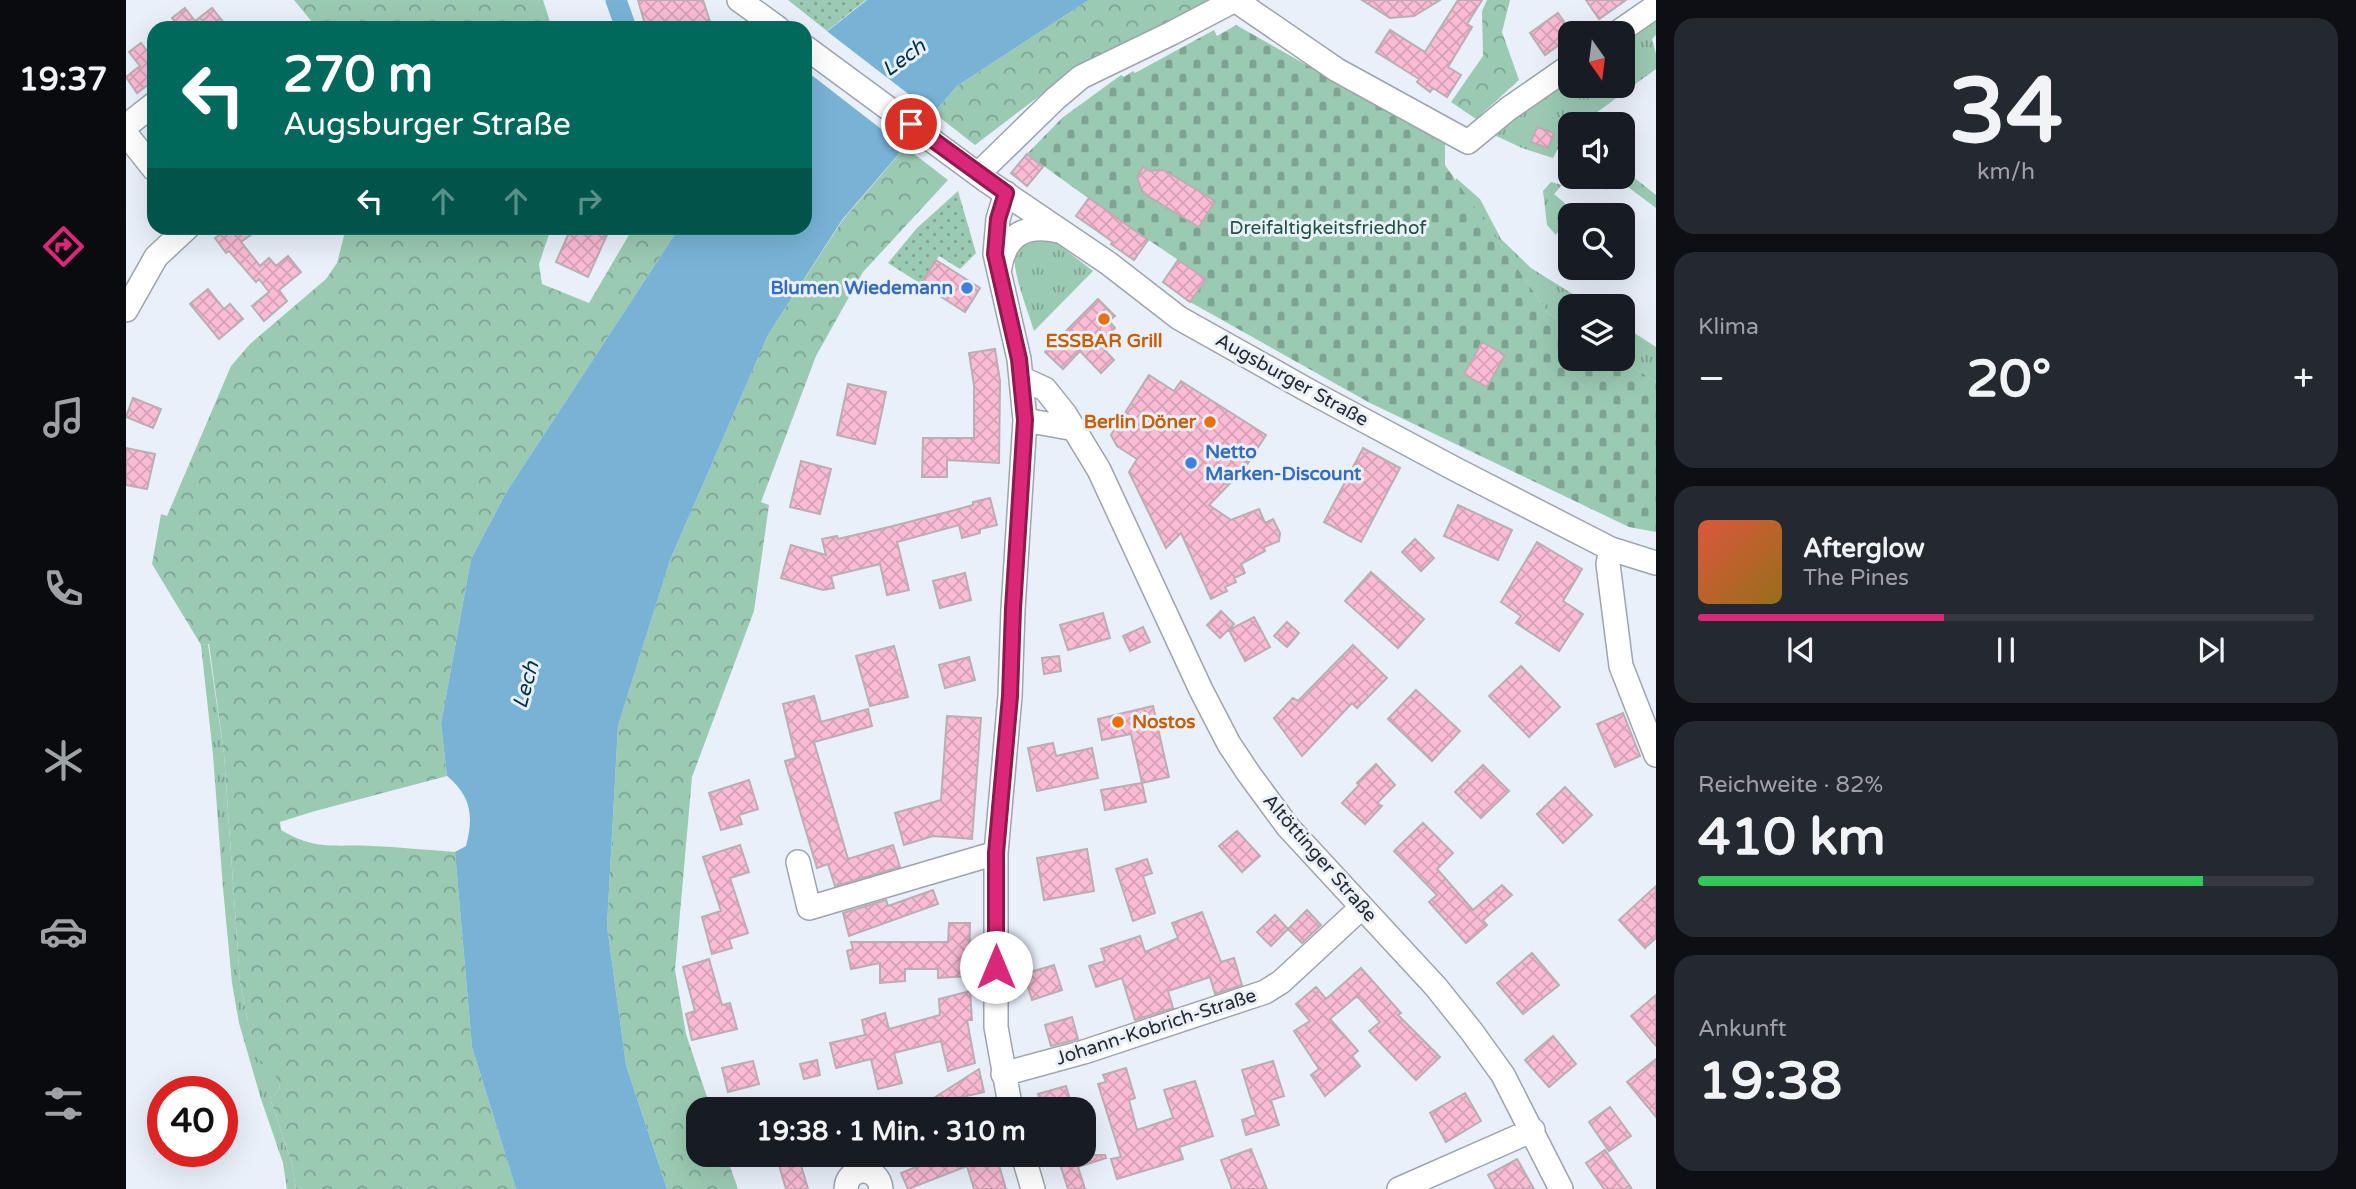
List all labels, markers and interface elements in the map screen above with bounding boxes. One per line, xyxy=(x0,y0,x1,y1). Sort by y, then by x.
north arrow xyxy=(1558,21,1634,98)
map controls xyxy=(1558,21,1635,371)
water label: Lech xyxy=(877,33,932,82)
text: 270 m xyxy=(283,46,433,105)
icon: left xyxy=(168,49,259,140)
text: 34 xyxy=(1949,57,2063,167)
text: 19:37 xyxy=(19,61,107,99)
pin xyxy=(881,94,941,154)
icon: arrive xyxy=(892,105,930,143)
text: Augsburger Straße xyxy=(283,106,571,144)
button: sound xyxy=(1558,112,1635,189)
text: km/h xyxy=(1977,158,2035,186)
icon: left xyxy=(351,182,389,220)
icon: ahead xyxy=(424,182,462,220)
icon: ahead xyxy=(497,182,535,220)
icon: right xyxy=(570,182,608,220)
button: search xyxy=(1558,203,1635,280)
park label: Dreifaltigkeitsfriedhof xyxy=(1229,217,1427,239)
icon: directions xyxy=(39,222,88,271)
place label: Blumen Wiedemann xyxy=(770,277,953,299)
marker: Blumen Wiedemann xyxy=(959,280,975,296)
button: layers xyxy=(1558,294,1635,371)
marker: ESSBAR Grill xyxy=(1096,311,1112,327)
text: Klima xyxy=(1698,313,1759,341)
street label: Augsburger Straße xyxy=(1212,329,1372,431)
place label: ESSBAR Grill xyxy=(1045,330,1163,352)
text: 20° xyxy=(1966,348,2051,411)
text: − xyxy=(1698,356,1725,402)
text: + xyxy=(2293,356,2314,402)
icon: music xyxy=(39,393,88,442)
place label: Berlin Döner xyxy=(1084,411,1197,433)
marker: Berlin Döner xyxy=(1202,414,1218,430)
place label: Netto Marken-Discount xyxy=(1205,441,1362,485)
marker: Netto Marken-Discount xyxy=(1183,455,1199,471)
text: Afterglow xyxy=(1803,533,1925,564)
icon: phone xyxy=(39,564,88,613)
text: The Pines xyxy=(1803,564,1909,592)
icon: previous xyxy=(1782,631,1820,669)
icon: pause xyxy=(1987,631,2025,669)
icon: next xyxy=(2192,631,2230,669)
water label: Lech xyxy=(507,657,545,712)
place label: Nostos xyxy=(1132,711,1195,733)
marker: Nostos xyxy=(1110,714,1126,730)
icon: climate xyxy=(39,736,88,785)
text: Reichweite · 82% xyxy=(1698,771,1883,799)
street label: Altöttinger Straße xyxy=(1259,790,1381,926)
text: 410 km xyxy=(1698,806,1886,869)
icon: car xyxy=(39,907,88,956)
position arrow xyxy=(959,930,1033,1004)
street label: Johann-Kobrich-Straße xyxy=(1053,984,1259,1070)
text: Ankunft xyxy=(1698,1015,1787,1043)
text: 19:38 xyxy=(1698,1050,1842,1113)
speed limit sign: 40 xyxy=(147,1076,238,1167)
icon: filters xyxy=(39,1079,88,1128)
text: 19:38 · 1 Min. · 310 m xyxy=(756,1116,1026,1147)

